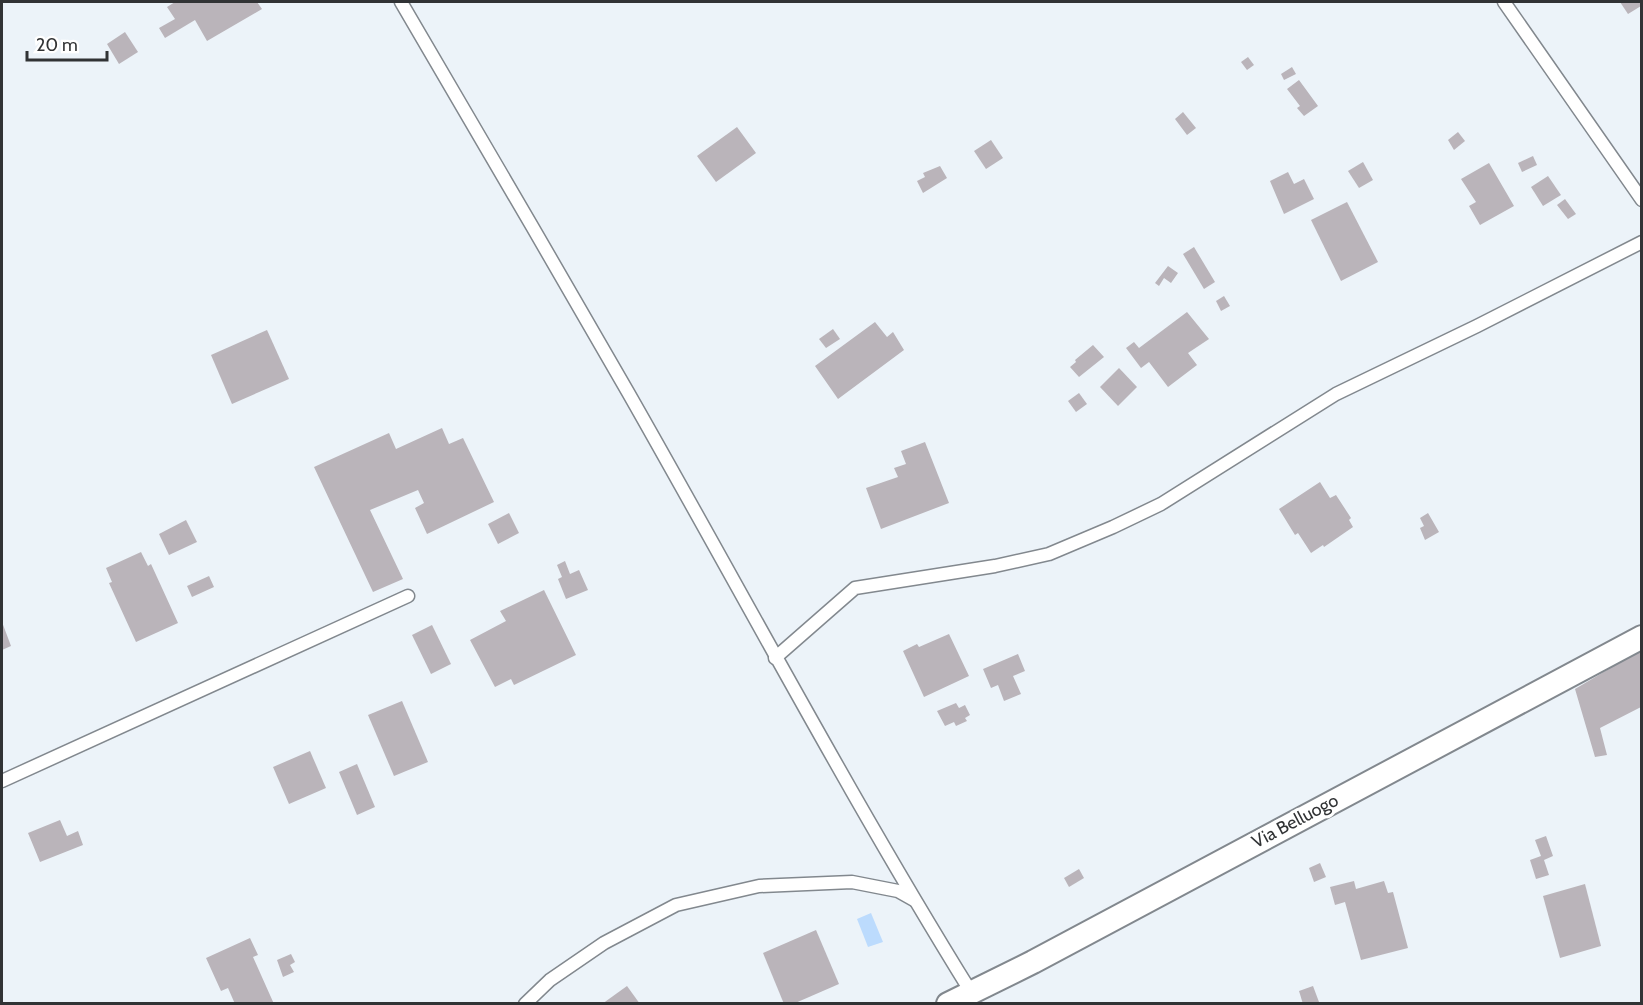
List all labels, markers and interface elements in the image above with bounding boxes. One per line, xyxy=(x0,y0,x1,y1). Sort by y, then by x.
scale bar xyxy=(27,24,106,62)
text: 20 m xyxy=(36,34,78,56)
street label: Via Belluogo xyxy=(1248,789,1342,853)

